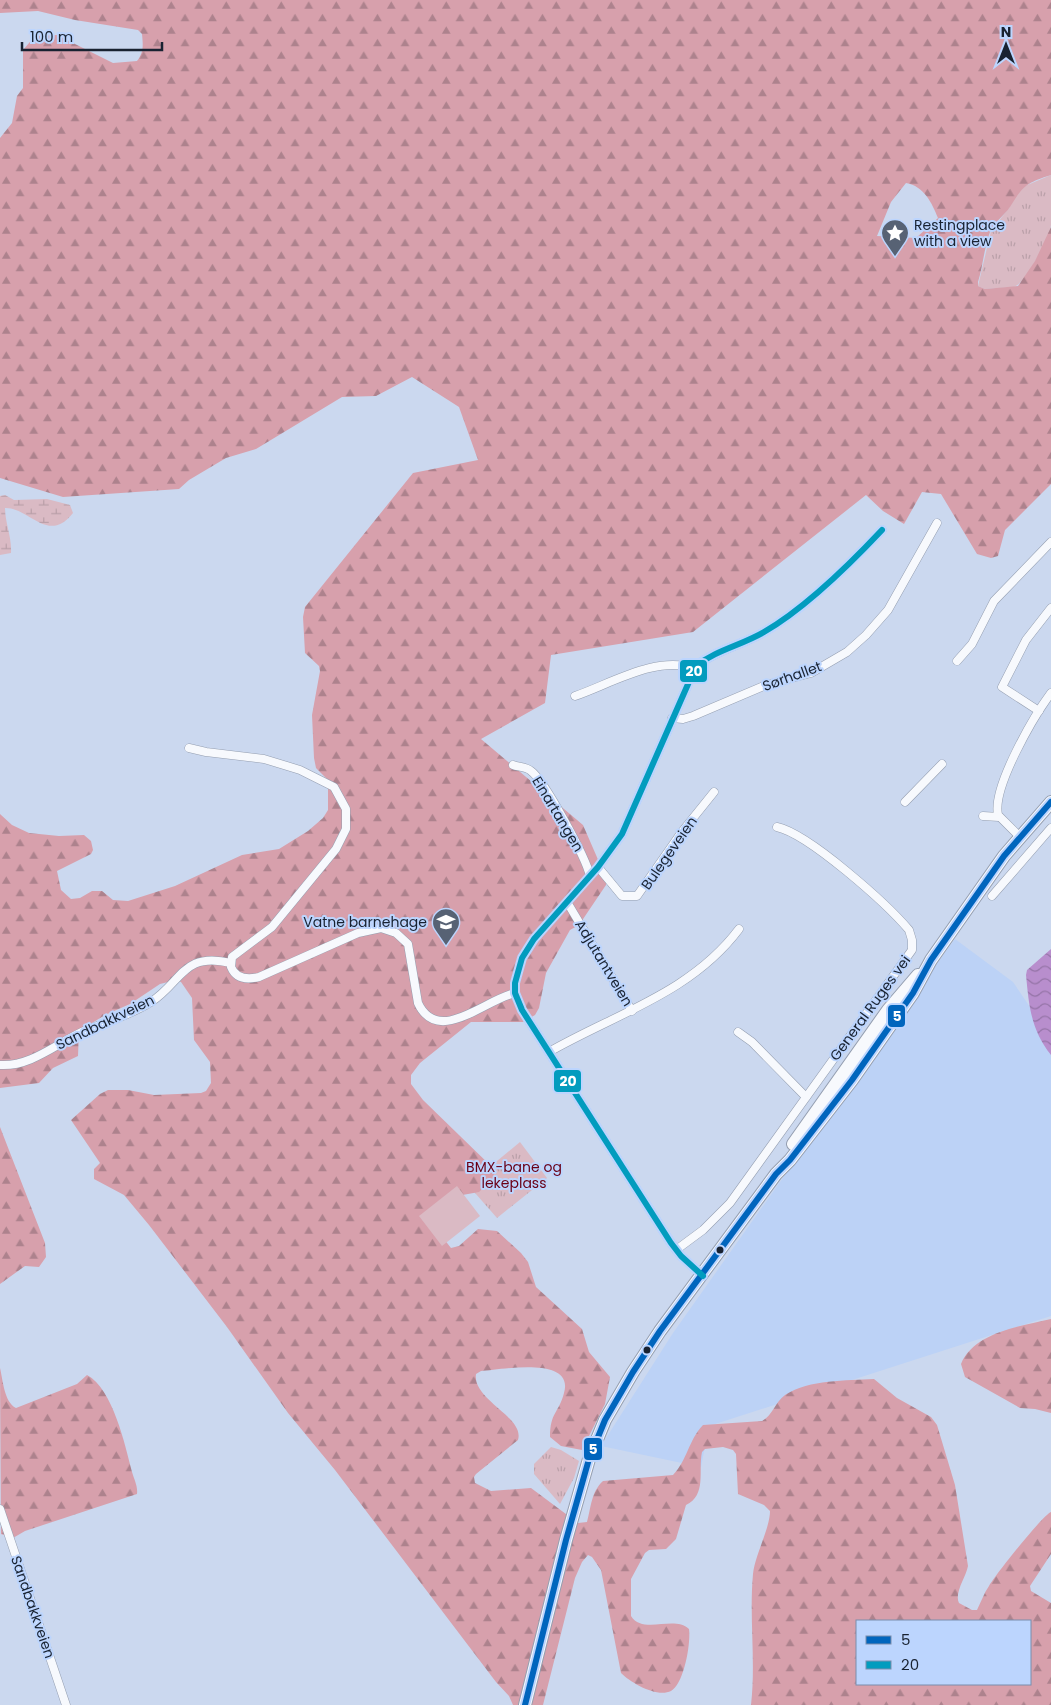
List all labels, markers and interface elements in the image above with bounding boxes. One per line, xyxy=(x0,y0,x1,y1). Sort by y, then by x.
scale bar xyxy=(22,20,162,52)
north arrow xyxy=(981,20,1031,70)
text: N xyxy=(1001,22,1011,42)
text: 100 m xyxy=(30,26,73,47)
place label: Restingplace with a view xyxy=(914,215,1005,251)
place icon: Restingplace with a view xyxy=(880,218,910,257)
street label: Sørhallet xyxy=(760,656,824,696)
line badge: 20 xyxy=(679,659,708,683)
text: 20 xyxy=(685,661,703,681)
street label: Einartangen xyxy=(528,772,588,856)
street label: Bulegeveien xyxy=(636,812,702,894)
school or university icon: Vatne barnehage xyxy=(431,907,461,946)
place label: Vatne barnehage xyxy=(303,912,427,932)
street label: Adjutantveien xyxy=(570,916,638,1010)
street label: General Ruges vei xyxy=(825,951,915,1065)
street label: Sandbakkveien xyxy=(52,990,158,1054)
line badge: 5 xyxy=(887,1004,906,1028)
text: 5 xyxy=(892,1006,902,1026)
line badge: 20 xyxy=(553,1069,582,1093)
text: 20 xyxy=(559,1071,577,1091)
park label: BMX-bane og lekeplass xyxy=(466,1157,562,1193)
unlabelled marker xyxy=(715,1245,725,1255)
unlabelled marker xyxy=(642,1345,652,1355)
line badge: 5 xyxy=(583,1437,603,1461)
text: 5 xyxy=(588,1439,598,1459)
street label: Sandbakkveien xyxy=(6,1553,60,1661)
legend xyxy=(856,1620,1031,1685)
text: 5 xyxy=(901,1629,910,1650)
text: 20 xyxy=(901,1654,919,1675)

